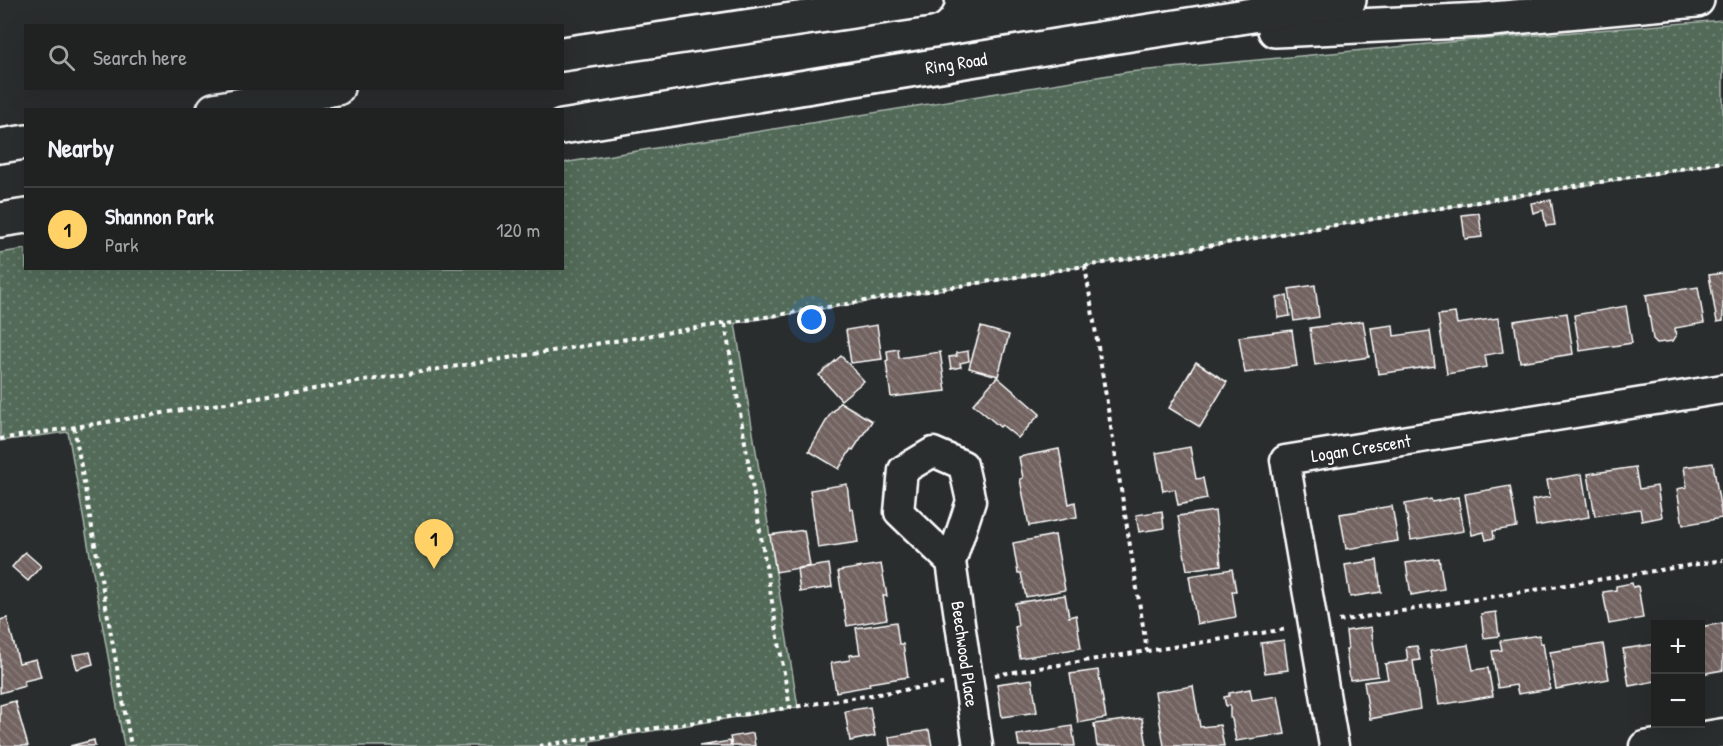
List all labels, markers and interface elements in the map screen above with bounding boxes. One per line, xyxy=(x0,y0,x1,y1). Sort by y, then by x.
search box xyxy=(24,24,564,90)
icon: search xyxy=(45,41,78,74)
text: Search here xyxy=(93,42,187,72)
street label: Ring Road xyxy=(923,46,989,80)
text: Nearby xyxy=(48,130,114,165)
text: Shannon Park xyxy=(105,201,214,231)
text: 1 xyxy=(64,216,71,243)
text: 120 m xyxy=(496,216,540,243)
text: Park xyxy=(105,231,138,258)
your location xyxy=(797,305,826,334)
street label: Logan Crescent xyxy=(1309,428,1413,468)
pin: 1 xyxy=(414,520,454,569)
street label: Beechwood Place xyxy=(945,599,985,709)
map controls xyxy=(1651,620,1705,728)
button: + xyxy=(1651,620,1705,674)
button: − xyxy=(1651,674,1705,728)

